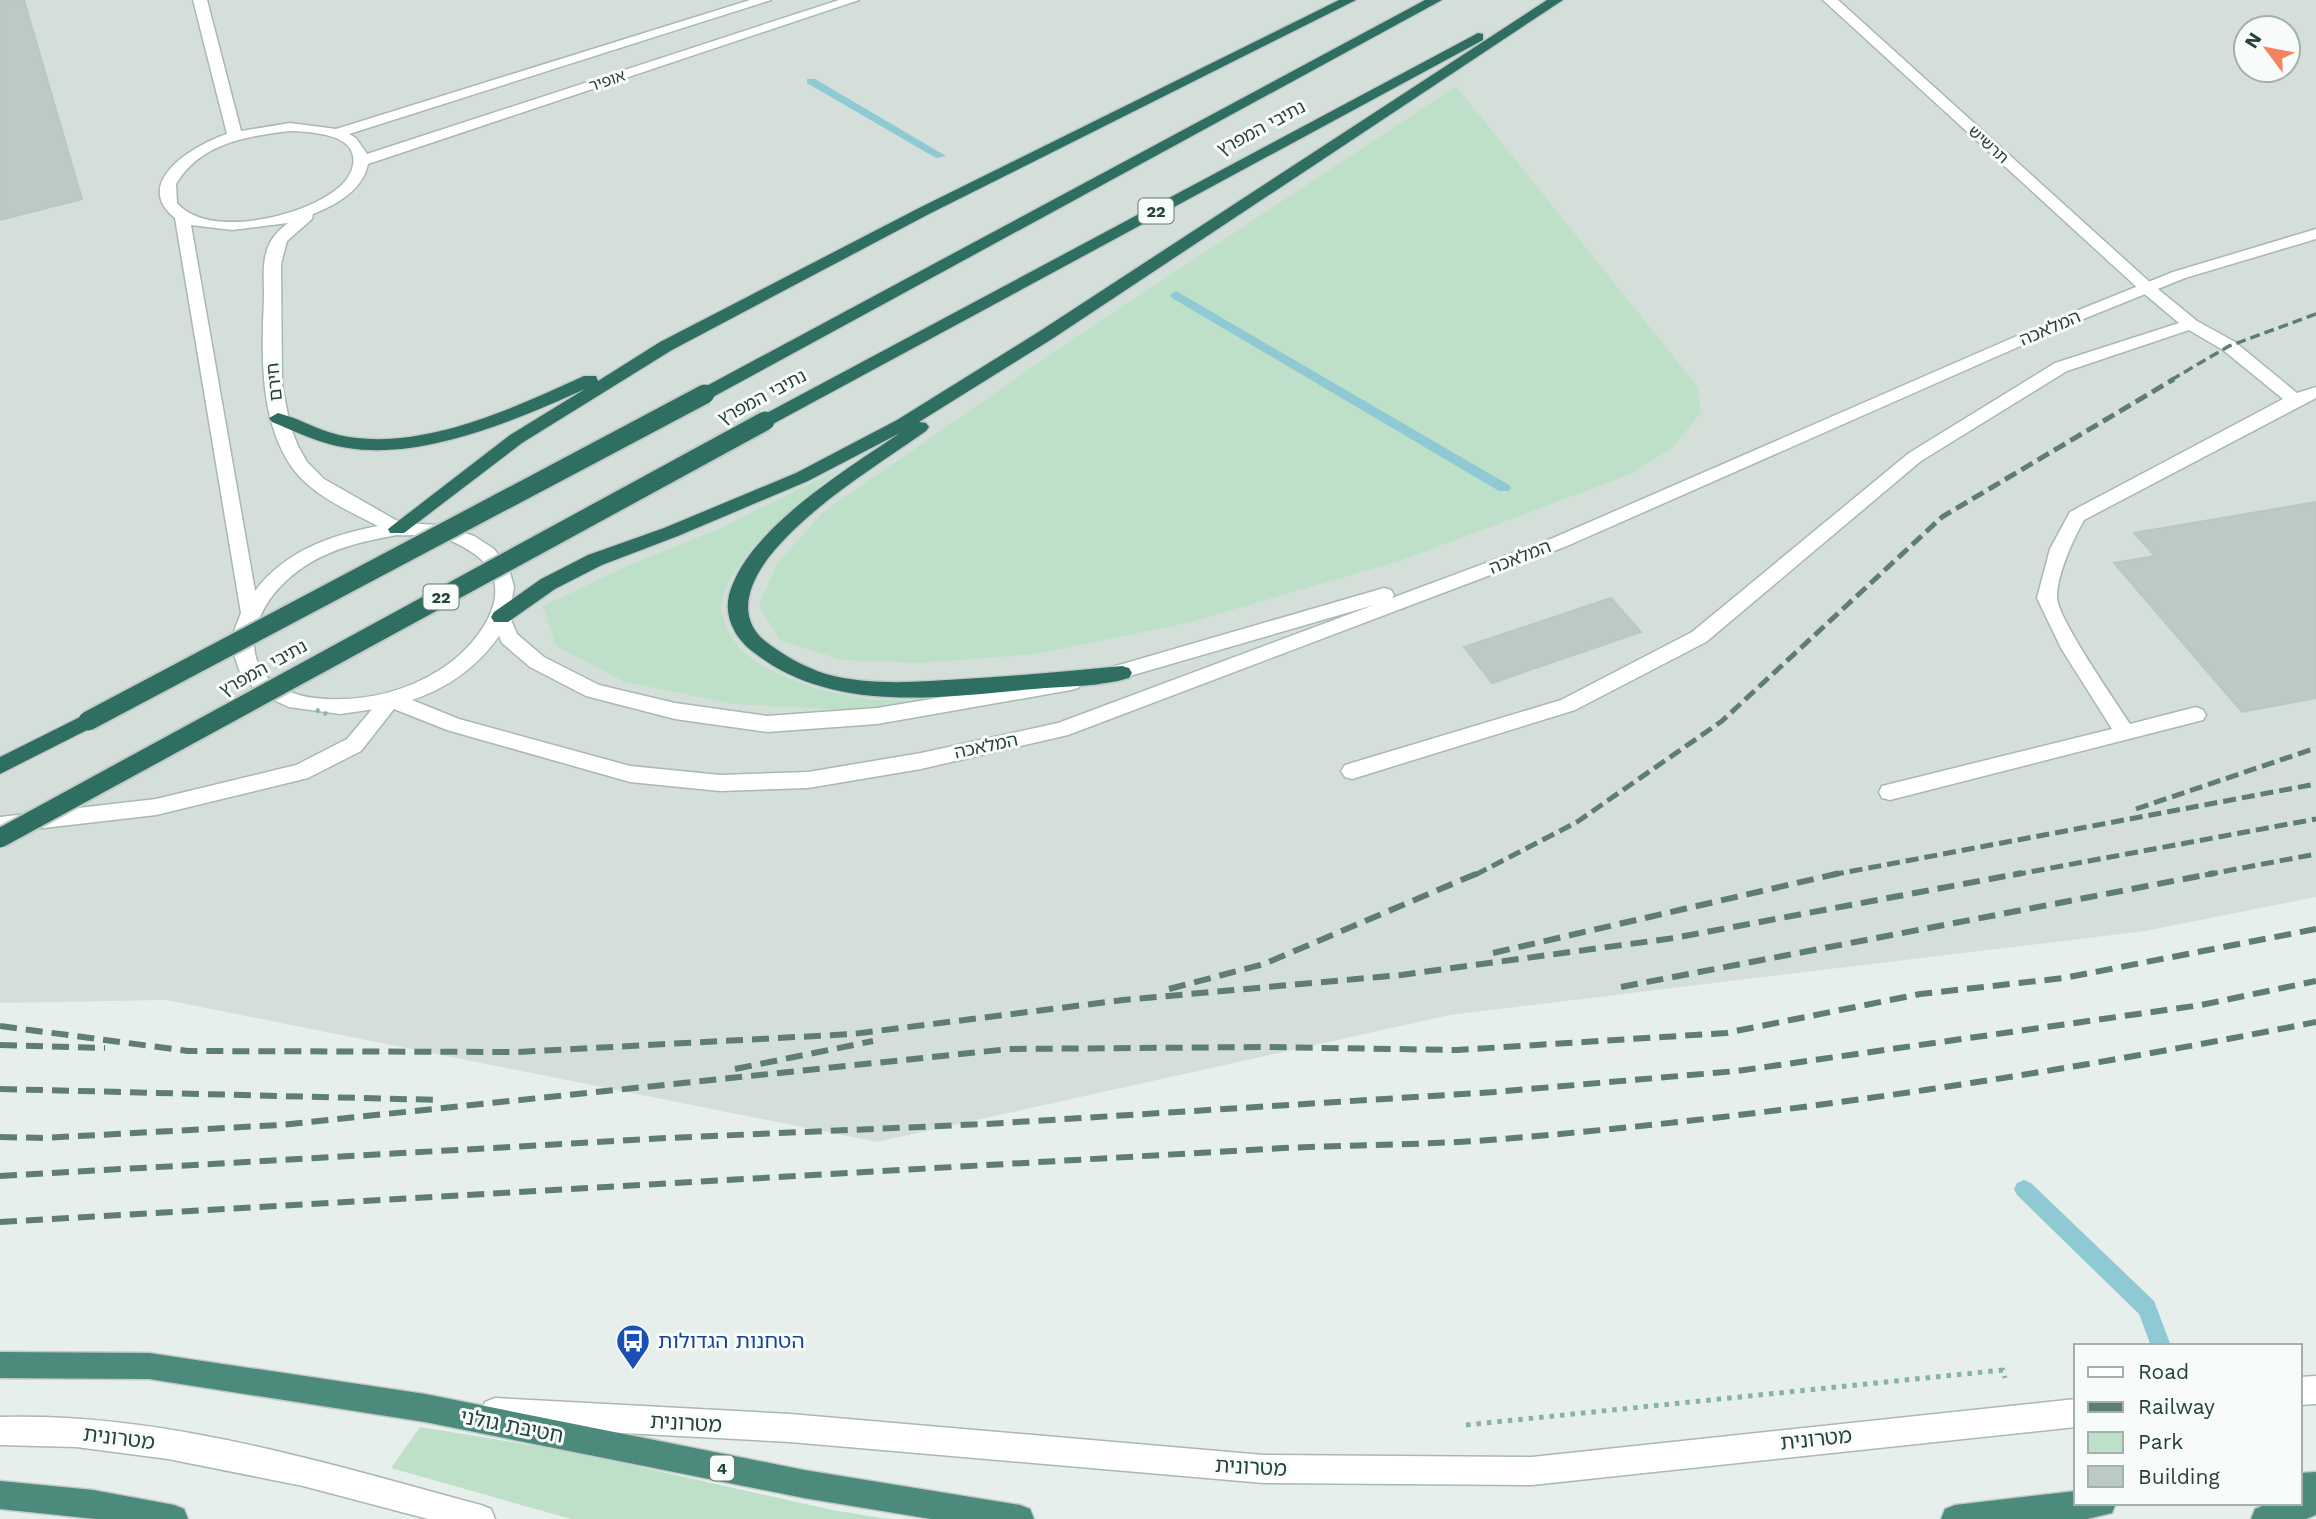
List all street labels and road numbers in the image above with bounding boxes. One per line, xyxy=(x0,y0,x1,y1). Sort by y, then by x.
street label: אופיר xyxy=(587,66,628,95)
street label: נתיבי המפרץ xyxy=(1213,95,1309,160)
street label: תרשיש xyxy=(1965,121,2013,167)
road number: 22 xyxy=(1138,198,1174,224)
street label: המלאכה xyxy=(2016,305,2084,350)
street label: חירם xyxy=(261,362,286,402)
street label: נתיבי המפרץ xyxy=(714,364,810,429)
street label: המלאכה xyxy=(1486,535,1554,578)
road number: 22 xyxy=(424,584,458,610)
street label: נתיבי המפרץ xyxy=(215,635,310,700)
street label: המלאכה xyxy=(952,729,1020,762)
street label: חטיבת גולני xyxy=(458,1403,566,1448)
street label: מטרונית xyxy=(649,1408,723,1437)
street label: מטרונית xyxy=(82,1421,156,1454)
street label: מטרונית xyxy=(1779,1422,1853,1455)
street label: מטרונית xyxy=(1214,1452,1288,1481)
road number: 4 xyxy=(710,1456,734,1480)

